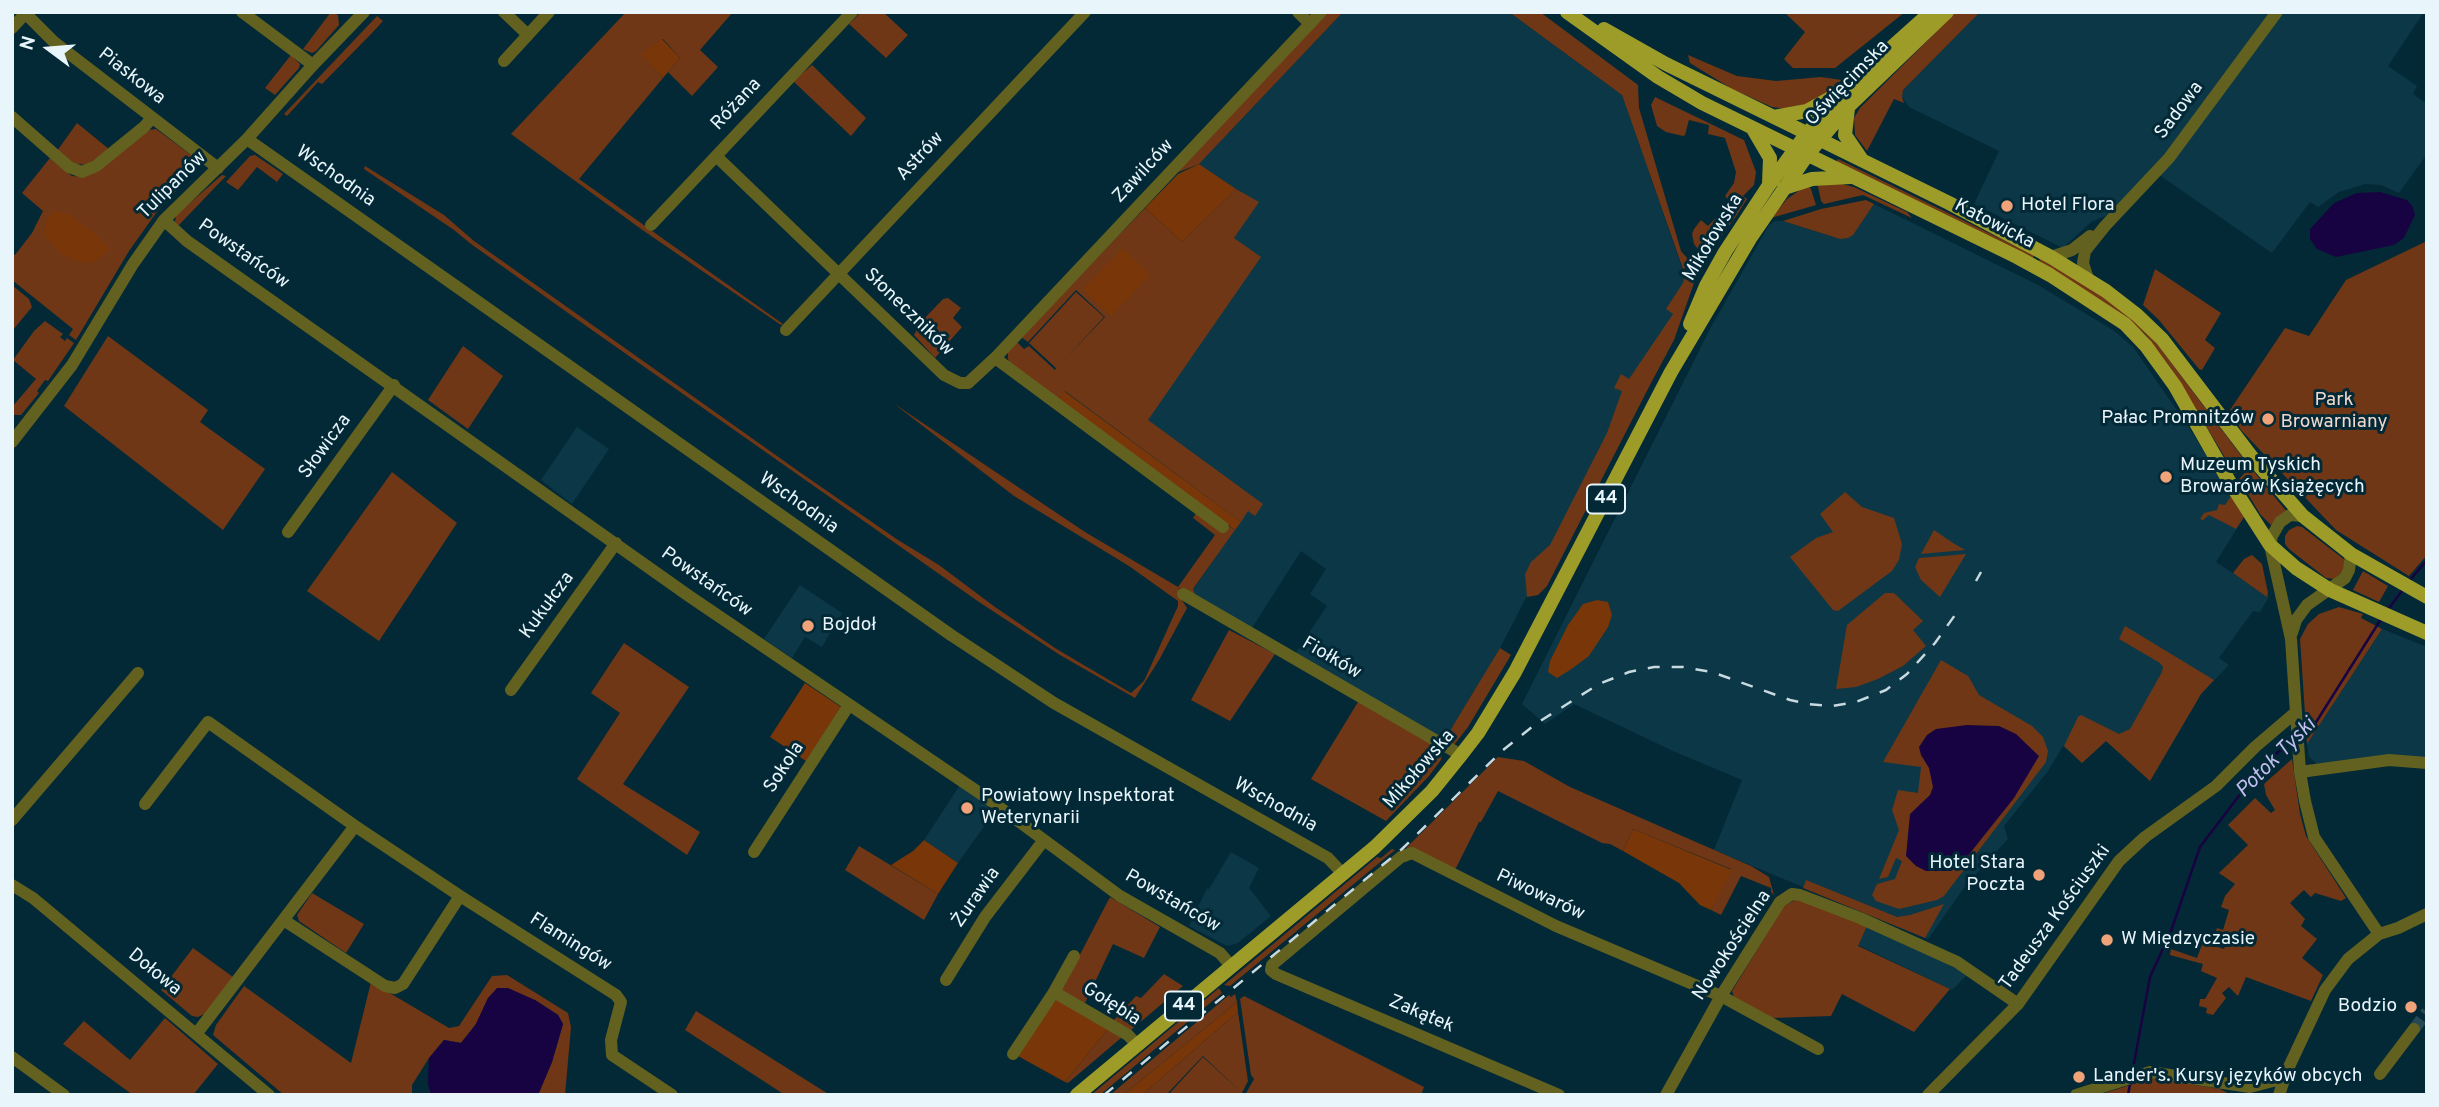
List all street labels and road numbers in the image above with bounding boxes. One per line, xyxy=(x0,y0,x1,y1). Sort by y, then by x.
street label: Oświęcimska xyxy=(1801,36,1895,132)
street label: Piaskowa xyxy=(93,44,169,110)
street label: Różana xyxy=(707,74,767,136)
street label: Sadowa xyxy=(2151,78,2209,144)
street label: Astrów xyxy=(893,128,949,186)
street label: Zawilców xyxy=(1109,135,1179,209)
street label: Wschodnia xyxy=(291,141,379,213)
street label: Tulipanów xyxy=(134,147,212,225)
street label: Mikołowska xyxy=(1679,190,1749,286)
street label: Katowicka xyxy=(1950,195,2038,255)
street label: Powstańców xyxy=(193,215,293,295)
street label: Słoneczników xyxy=(858,264,958,362)
street label: Słowicza xyxy=(295,410,357,484)
street label: Wschodnia xyxy=(754,468,842,540)
road number: 44 xyxy=(1587,485,1625,514)
street label: Powstańców xyxy=(656,543,756,623)
street label: Kukułcza xyxy=(516,568,580,644)
street label: Fiołków xyxy=(1297,633,1365,685)
street label: Mikołowska xyxy=(1379,726,1461,814)
street label: Sokola xyxy=(760,738,810,798)
street label: Wschodnia xyxy=(1229,774,1321,838)
street label: Tadeusza Kościuszki xyxy=(1996,841,2116,995)
street label: Żurawia xyxy=(948,863,1006,933)
street label: Powstańców xyxy=(1120,866,1224,938)
street label: Piwowarów xyxy=(1492,866,1588,926)
street label: Nowokościelna xyxy=(1689,887,1777,1005)
street label: Flamingów xyxy=(525,909,615,977)
street label: Dołowa xyxy=(123,945,185,1001)
street label: Gołębia xyxy=(1078,978,1144,1032)
street label: Zakątek xyxy=(1385,991,1457,1039)
road number: 44 xyxy=(1165,992,1203,1021)

